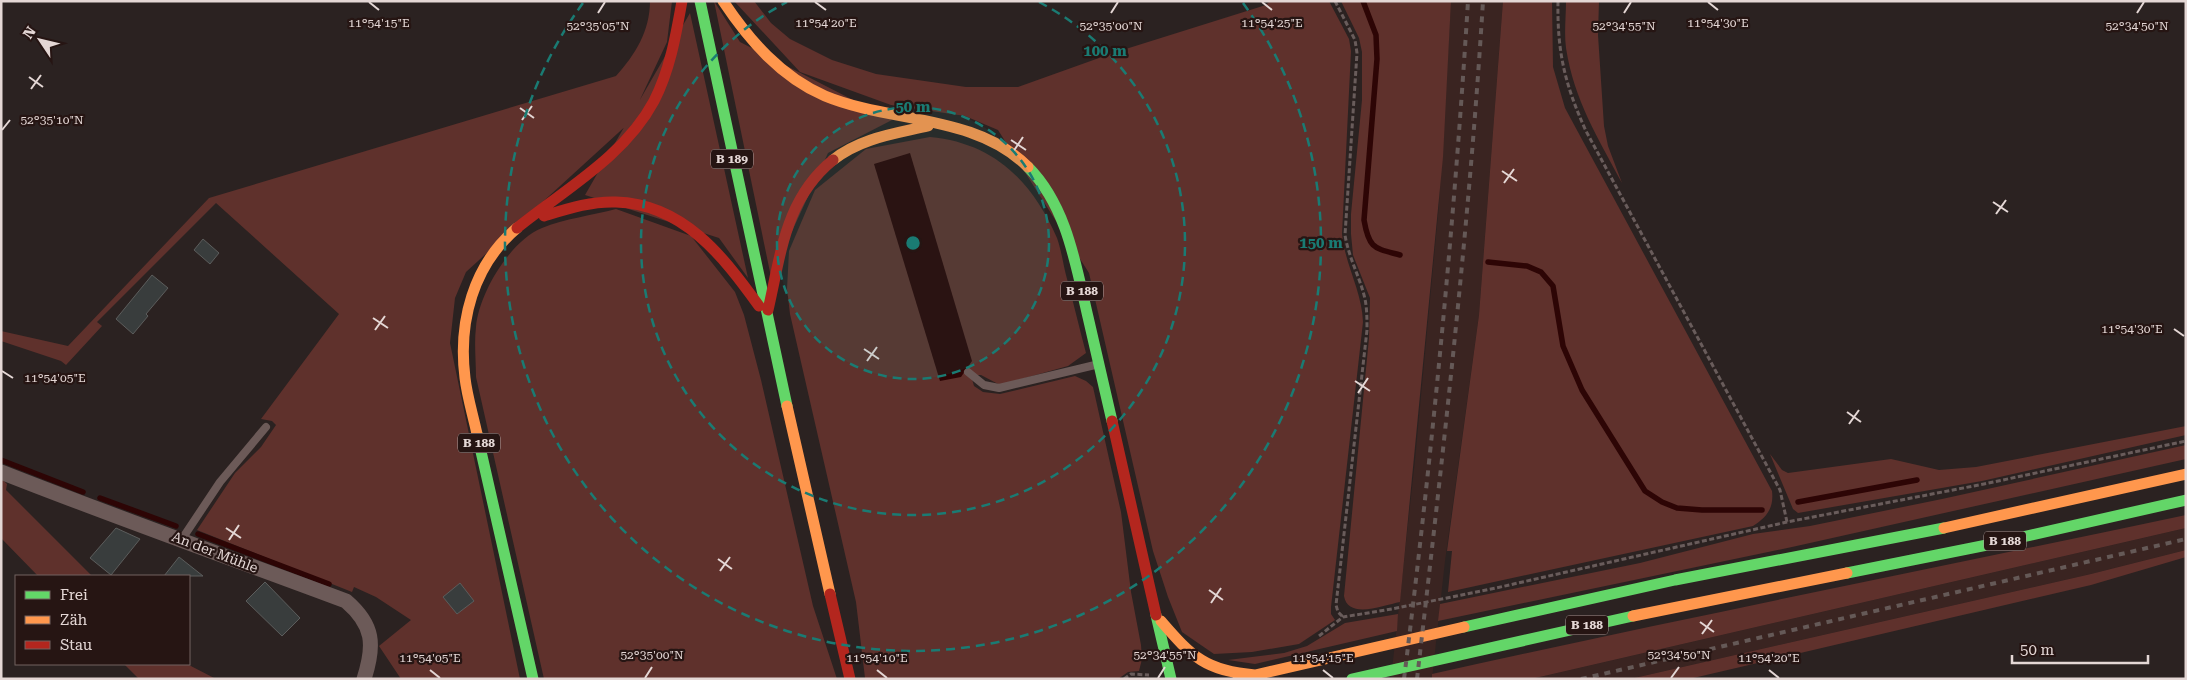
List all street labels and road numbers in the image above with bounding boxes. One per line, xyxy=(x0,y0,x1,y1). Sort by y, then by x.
road number: B 189 xyxy=(711,150,753,168)
road number: B 188 xyxy=(1061,282,1103,300)
road number: B 188 xyxy=(458,433,500,452)
street label: An der Mühle xyxy=(170,528,261,576)
road number: B 188 xyxy=(1984,532,2026,550)
road number: B 188 xyxy=(1566,616,1608,634)

